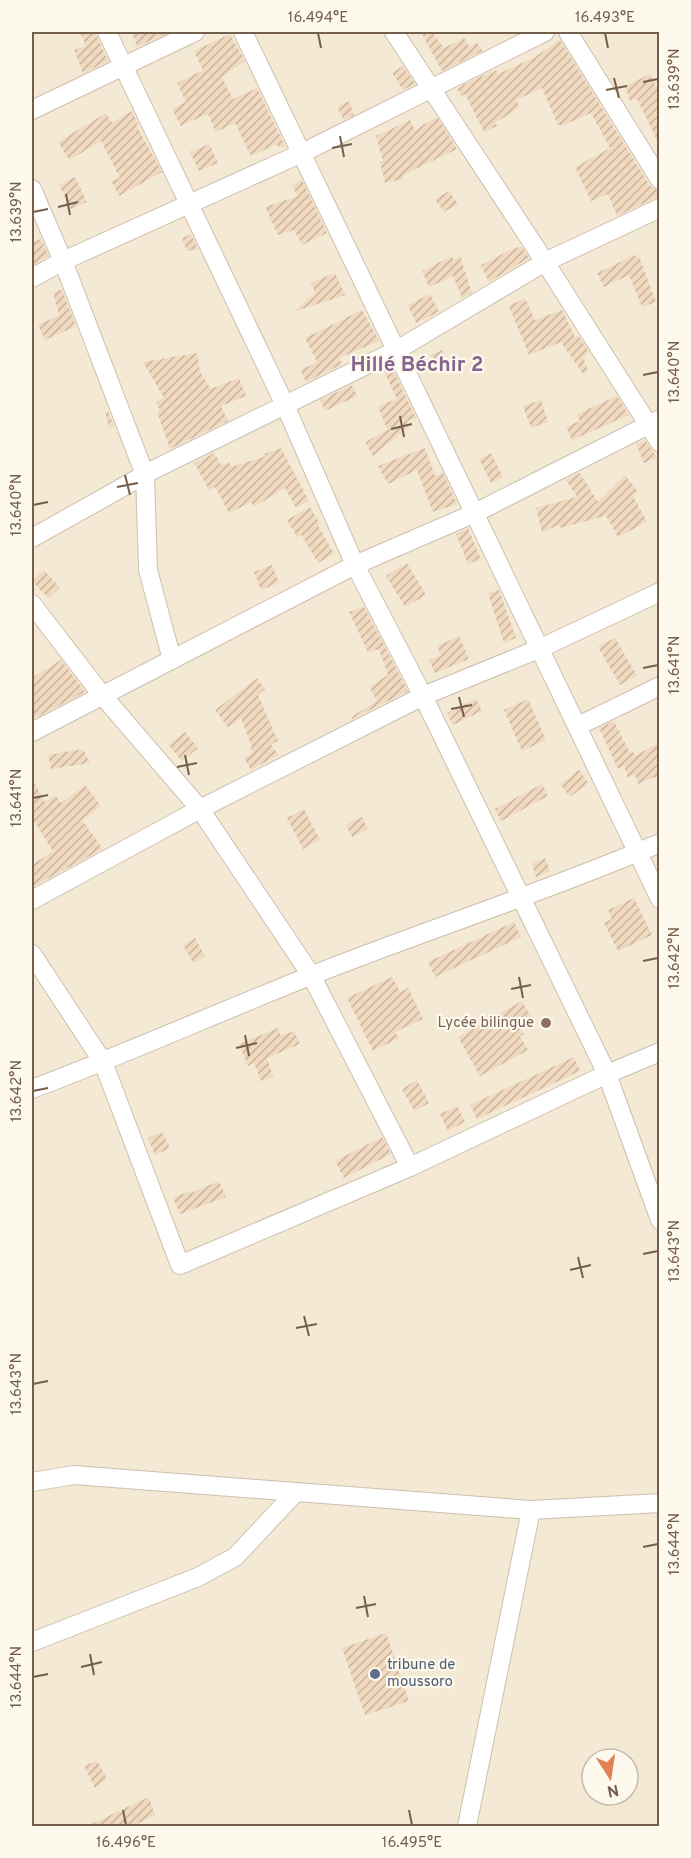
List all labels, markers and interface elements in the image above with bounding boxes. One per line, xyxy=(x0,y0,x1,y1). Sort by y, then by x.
text: 16.494°E xyxy=(288,9,348,28)
text: 16.493°E xyxy=(575,9,635,28)
text: 13.639°N xyxy=(666,48,685,110)
text: 13.639°N xyxy=(8,181,27,243)
text: 13.640°N xyxy=(666,341,685,403)
district label: Hillé Béchir 2 xyxy=(350,352,484,379)
text: 13.640°N xyxy=(8,474,27,536)
text: 13.641°N xyxy=(666,636,685,694)
text: 13.641°N xyxy=(8,769,27,827)
text: 13.642°N xyxy=(666,927,685,989)
place label: Lycée bilingue xyxy=(438,1014,534,1033)
marker: Lycée bilingue xyxy=(539,1016,553,1030)
text: 13.642°N xyxy=(8,1060,27,1122)
text: 13.643°N xyxy=(666,1220,685,1282)
text: 13.643°N xyxy=(8,1353,27,1415)
text: 13.644°N xyxy=(666,1513,685,1575)
text: 13.644°N xyxy=(8,1646,27,1708)
place label: tribune de moussoro xyxy=(387,1656,455,1692)
marker: tribune de moussoro xyxy=(368,1667,382,1681)
north arrow xyxy=(580,1747,640,1807)
text: N xyxy=(605,1779,620,1801)
text: 16.496°E xyxy=(96,1834,156,1853)
text: 16.495°E xyxy=(382,1834,442,1853)

